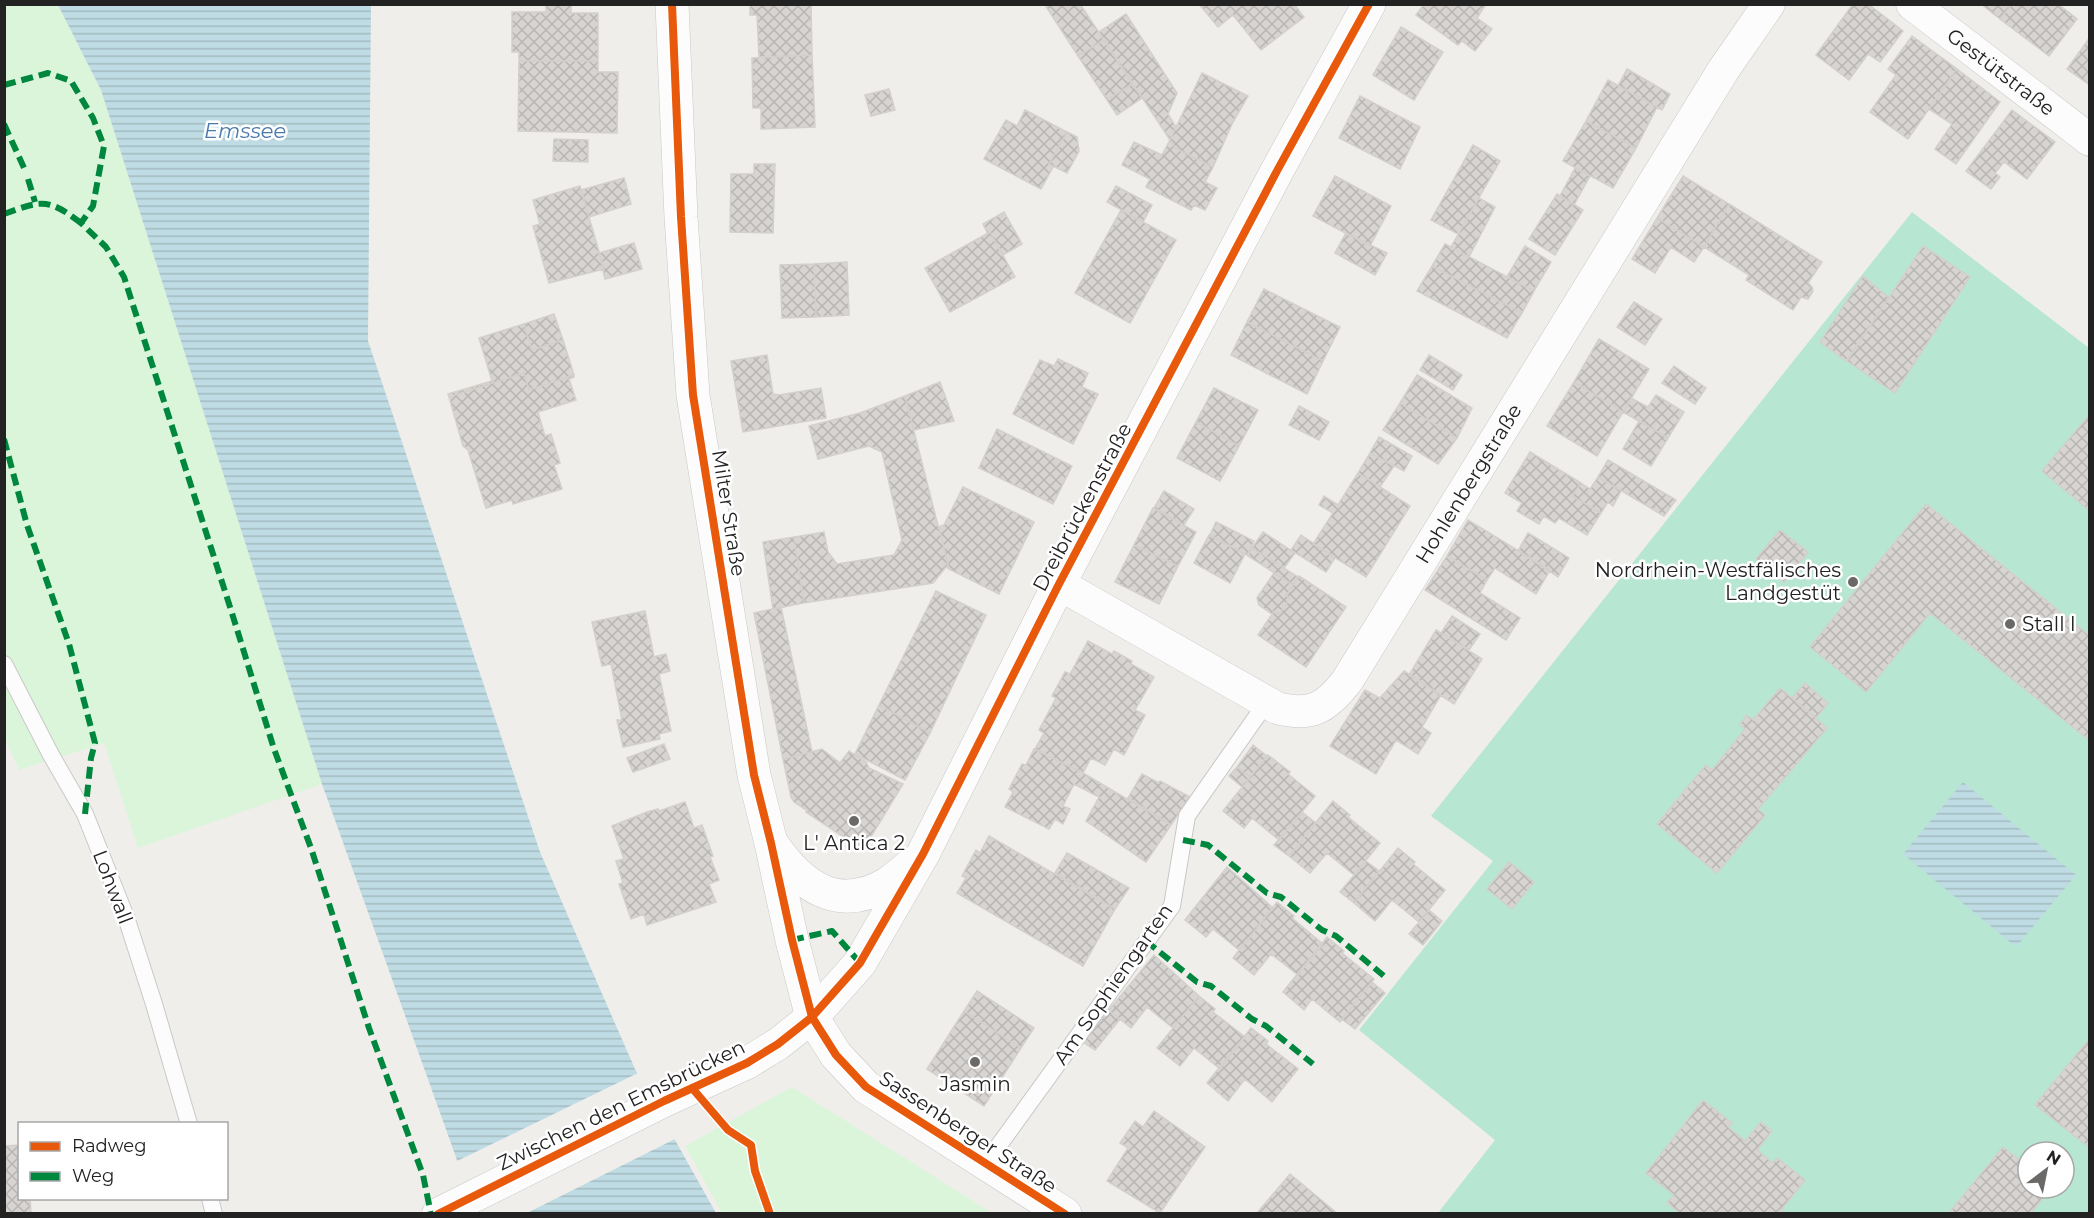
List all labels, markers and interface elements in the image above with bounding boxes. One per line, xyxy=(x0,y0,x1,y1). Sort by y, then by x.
street label: Gestütstraße xyxy=(1942,23,2060,121)
water label: Emssee xyxy=(204,118,286,143)
street label: Hohlenbergstraße xyxy=(1410,400,1527,568)
street label: Dreibrückenstraße xyxy=(1027,419,1137,595)
street label: Milter Straße xyxy=(707,448,751,578)
place label: Nordrhein-Westfälisches Landgestüt xyxy=(1595,558,1841,605)
marker: Nordrhein-Westfälisches Landgestüt xyxy=(1846,575,1860,589)
place label: Stall I xyxy=(2022,612,2076,636)
marker: Stall I xyxy=(2003,617,2017,631)
marker: L' Antica 2 xyxy=(847,814,861,828)
place label: L' Antica 2 xyxy=(803,831,905,855)
street label: Lohwall xyxy=(88,847,138,927)
street label: Am Sophiengarten xyxy=(1048,899,1178,1069)
street label: Zwischen den Emsbrücken xyxy=(493,1034,749,1176)
marker: Jasmin xyxy=(968,1055,982,1069)
street label: Sassenberger Straße xyxy=(875,1066,1061,1198)
place label: Jasmin xyxy=(938,1072,1011,1096)
legend xyxy=(18,1122,228,1200)
text: Radweg xyxy=(72,1135,147,1157)
north arrow xyxy=(2016,1140,2076,1200)
text: N xyxy=(2043,1146,2064,1169)
text: Weg xyxy=(72,1165,114,1187)

